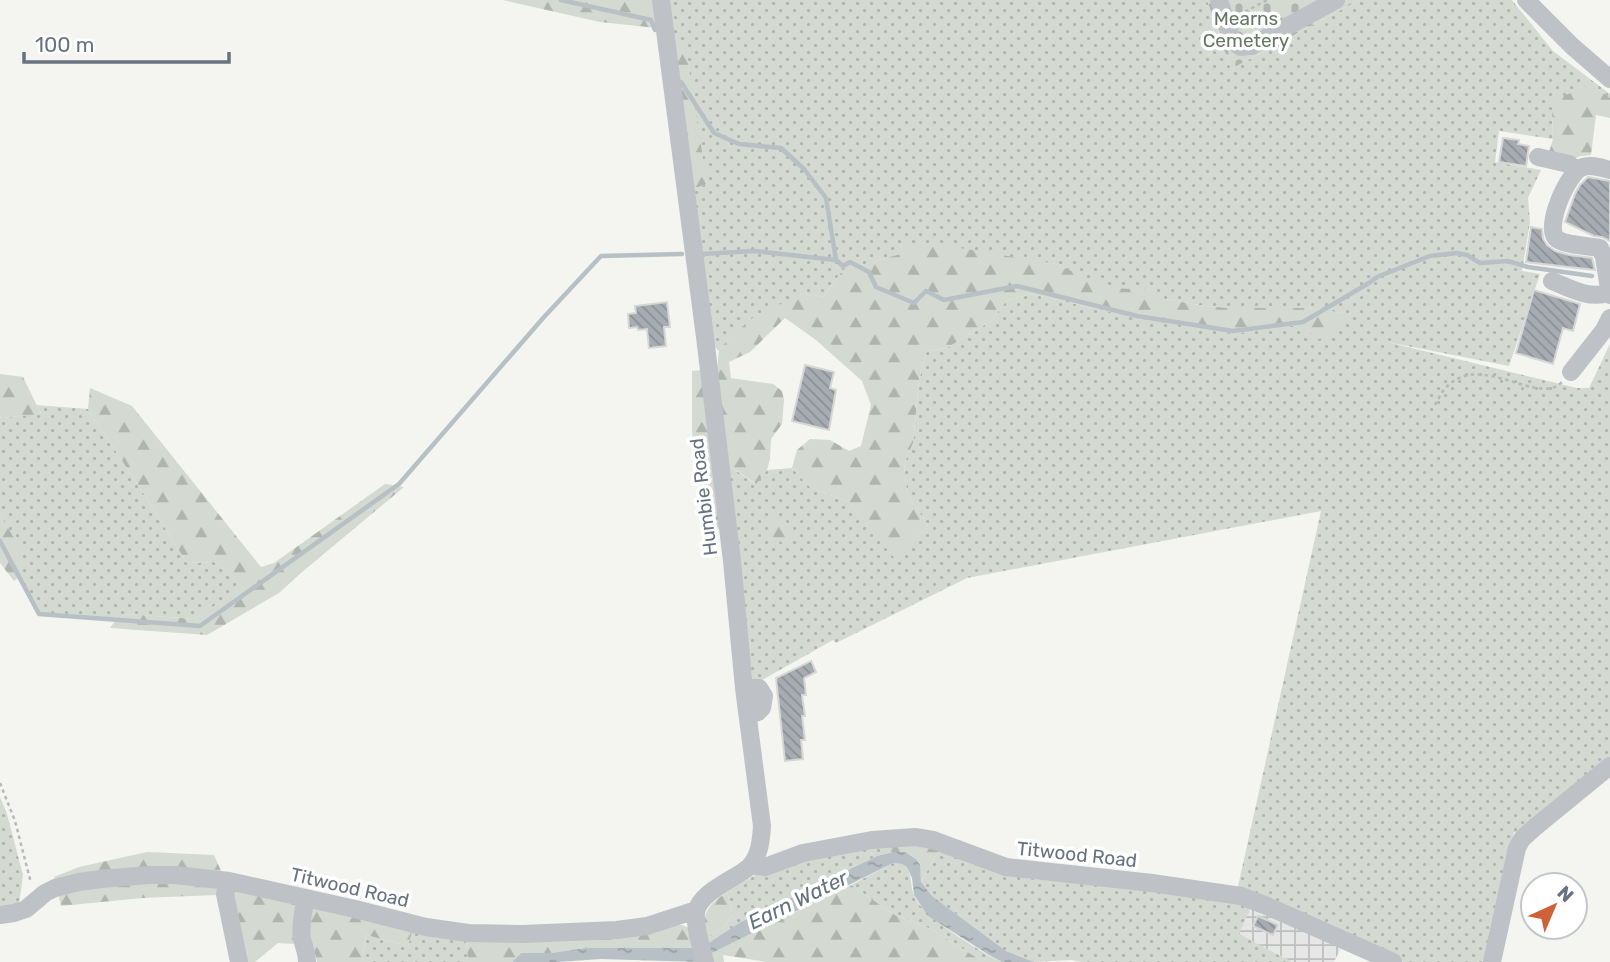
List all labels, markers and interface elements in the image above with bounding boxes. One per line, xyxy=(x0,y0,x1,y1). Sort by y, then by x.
park label: Mearns Cemetery xyxy=(1203,7,1289,52)
scale bar xyxy=(24,21,229,65)
text: 100 m xyxy=(35,32,94,57)
street label: Humbie Road xyxy=(685,437,722,557)
street label: Titwood Road xyxy=(1016,837,1138,872)
street label: Titwood Road xyxy=(288,863,411,912)
water label: Earn Water xyxy=(744,864,853,934)
north arrow xyxy=(1519,871,1589,941)
text: N xyxy=(1553,881,1578,907)

